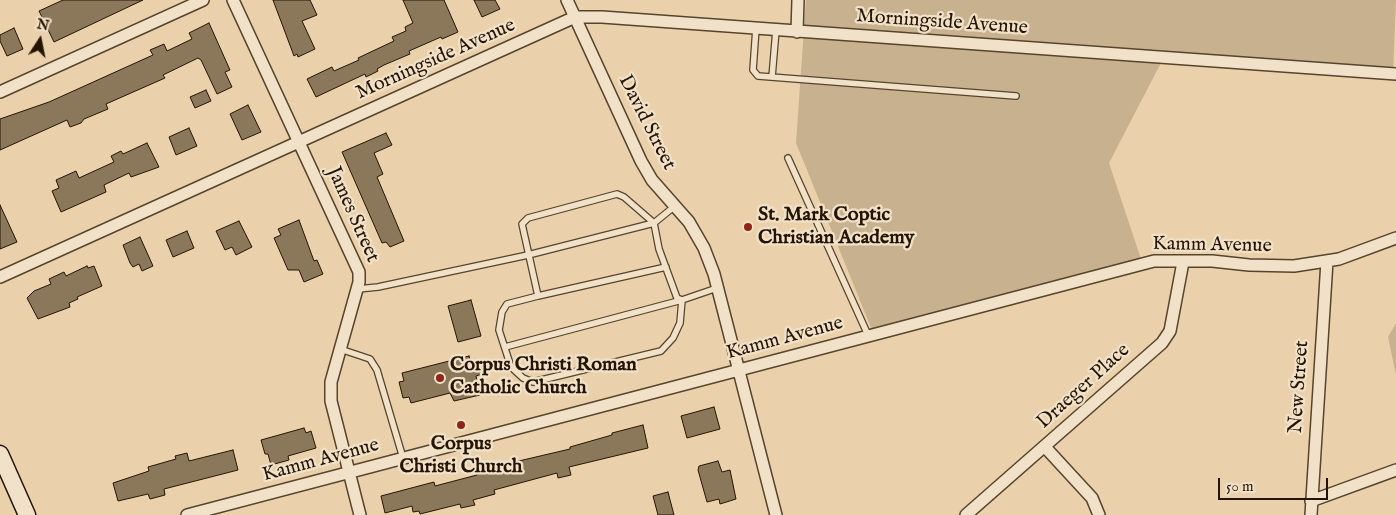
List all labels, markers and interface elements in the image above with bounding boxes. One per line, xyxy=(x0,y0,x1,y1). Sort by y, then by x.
street label: Morningside Avenue xyxy=(855,5,1029,41)
street label: Morningside Avenue xyxy=(353,14,519,106)
north arrow xyxy=(15,15,65,65)
text: N xyxy=(35,15,51,35)
street label: David Street xyxy=(612,72,680,174)
street label: James Street xyxy=(320,164,384,266)
place label: St. Mark Coptic Christian Academy xyxy=(758,204,914,251)
marker: St. Mark Coptic Christian Academy xyxy=(742,221,754,233)
street label: Kamm Avenue xyxy=(1152,233,1272,259)
street label: Kamm Avenue xyxy=(724,312,846,366)
street label: Draeger Place xyxy=(1033,339,1135,435)
street label: New Street xyxy=(1285,340,1315,434)
place label: Corpus Christi Roman Catholic Church xyxy=(450,354,637,401)
marker: Corpus Christi Roman Catholic Church xyxy=(434,372,446,384)
marker: Corpus Christi Church xyxy=(455,419,467,431)
place label: Corpus Christi Church xyxy=(399,433,523,480)
street label: Kamm Avenue xyxy=(260,434,382,488)
scale bar xyxy=(1221,468,1331,500)
text: 50 m xyxy=(1226,477,1254,496)

